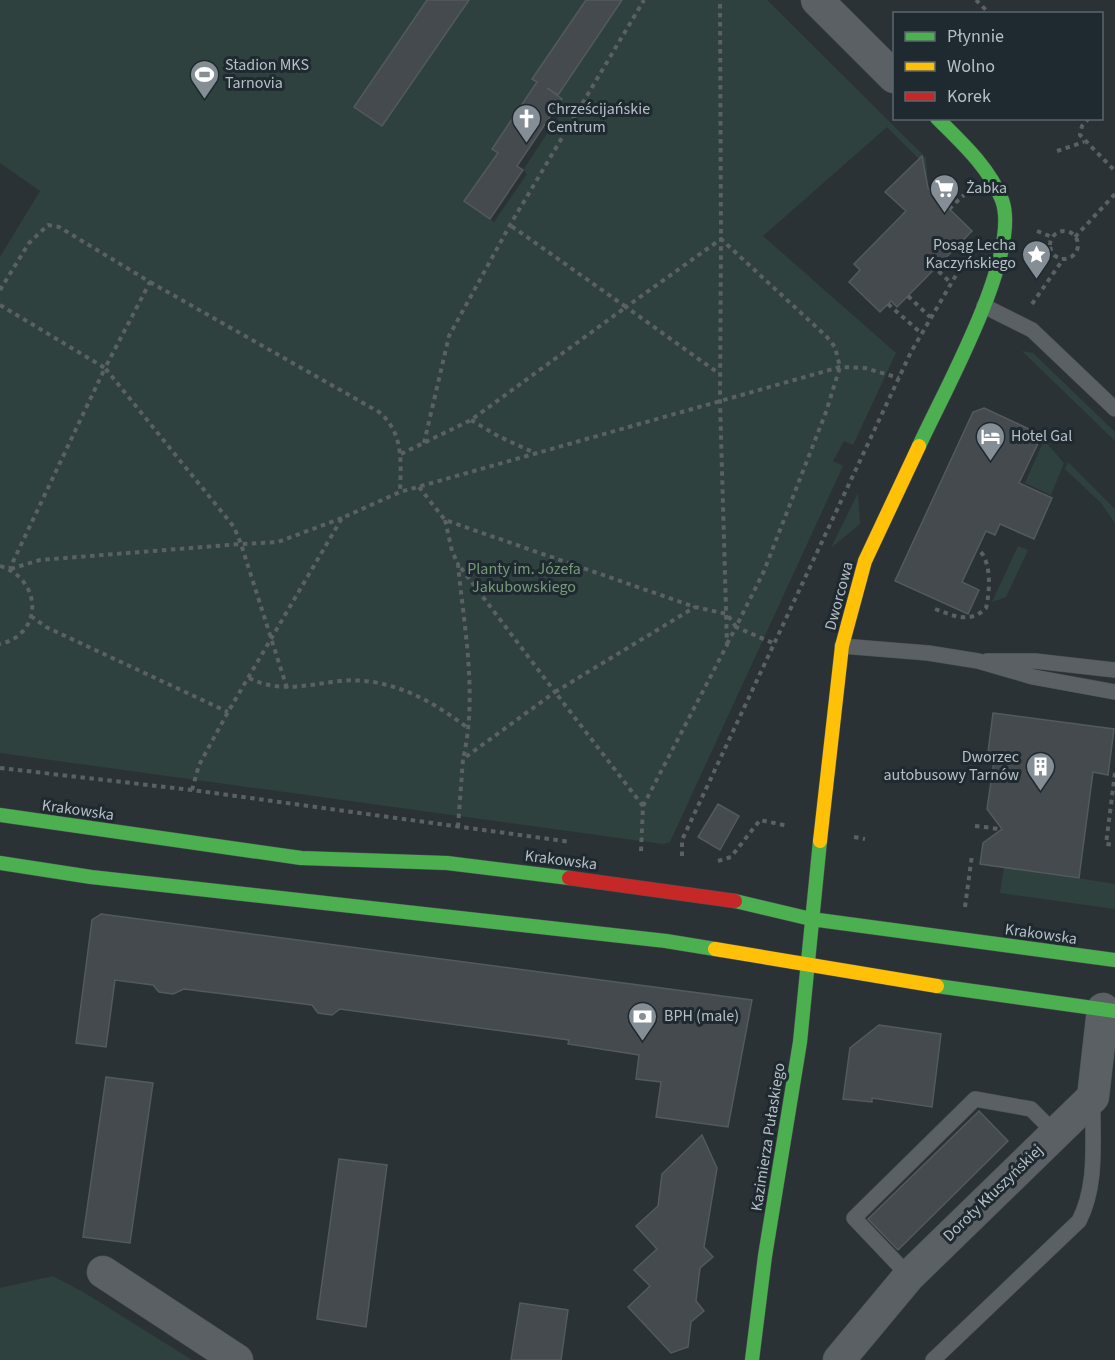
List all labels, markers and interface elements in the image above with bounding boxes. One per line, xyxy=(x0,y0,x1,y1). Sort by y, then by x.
legend xyxy=(893,12,1103,120)
text: Płynnie xyxy=(947,24,1004,49)
place label: Stadion MKS Tarnovia xyxy=(225,54,309,94)
text: Wolno xyxy=(947,54,995,79)
sports icon: Stadion MKS Tarnovia xyxy=(188,58,220,100)
text: Korek xyxy=(947,84,991,109)
place label: Chrześcijańskie Centrum xyxy=(547,98,650,138)
church icon: Chrześcijańskie Centrum xyxy=(510,102,542,144)
supermarket icon: Żabka xyxy=(929,172,961,214)
place label: Żabka xyxy=(966,177,1007,199)
place label: Posąg Lecha Kaczyńskiego xyxy=(926,234,1016,274)
place icon: Posąg Lecha Kaczyńskiego xyxy=(1021,238,1053,280)
hotel icon: Hotel Gal xyxy=(974,420,1006,462)
place label: Hotel Gal xyxy=(1011,425,1072,447)
park label: Planty im. Józefa Jakubowskiego xyxy=(467,558,581,598)
street label: Dworcowa xyxy=(819,559,859,633)
place label: Dworzec autobusowy Tarnów xyxy=(883,746,1019,786)
building icon: Dworzec autobusowy Tarnów xyxy=(1024,750,1056,792)
street label: Krakowska xyxy=(40,794,116,826)
street label: Krakowska xyxy=(524,845,598,875)
street label: Krakowska xyxy=(1003,918,1079,950)
bank icon: BPH (male) xyxy=(627,1000,659,1042)
place label: BPH (male) xyxy=(664,1005,739,1027)
street label: Kazimierza Pułaskiego xyxy=(745,1061,791,1213)
street label: Doroty Kłuszyńskiej xyxy=(938,1140,1048,1246)

